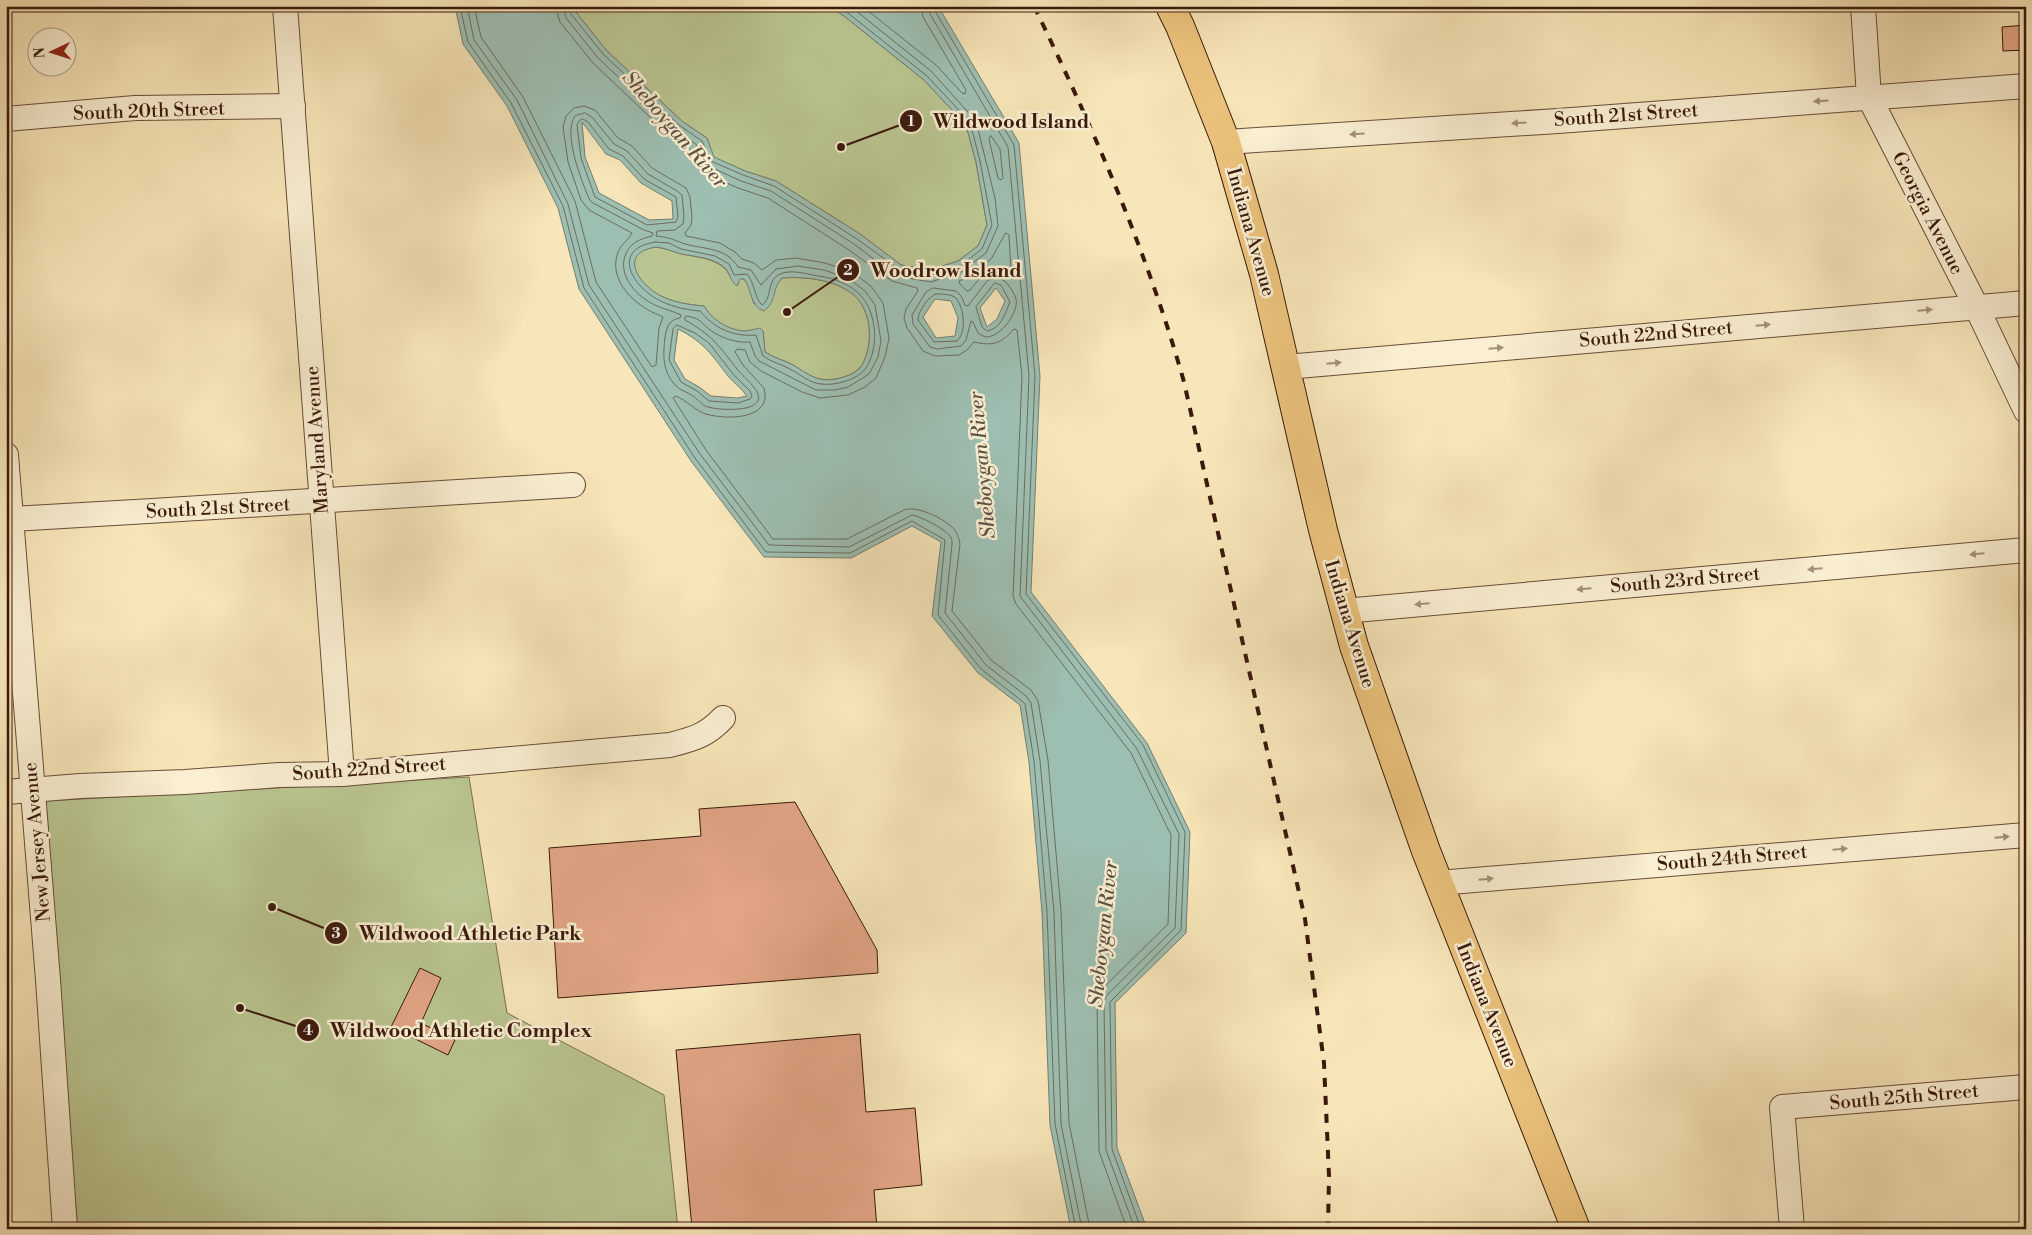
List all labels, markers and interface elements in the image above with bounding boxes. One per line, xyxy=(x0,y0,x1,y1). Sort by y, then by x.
north arrow xyxy=(28,28,78,78)
text: N xyxy=(31,47,49,59)
water label: Sheboygan River xyxy=(616,66,732,194)
street label: South 20th Street xyxy=(73,96,226,126)
one-way arrow xyxy=(1812,97,1828,105)
street label: South 21st Street xyxy=(1553,98,1699,132)
callout: Wildwood Island xyxy=(898,103,1100,138)
text: Wildwood Island xyxy=(932,110,1090,135)
text: 1 xyxy=(907,112,915,131)
one-way arrow xyxy=(1511,120,1527,128)
one-way arrow xyxy=(1349,130,1365,138)
street label: Georgia Avenue xyxy=(1887,148,1969,278)
street label: Indiana Avenue xyxy=(1221,165,1281,299)
callout: Woodrow Island xyxy=(835,253,1032,288)
text: Woodrow Island xyxy=(869,259,1022,284)
text: 2 xyxy=(843,261,853,280)
one-way arrow xyxy=(1917,306,1933,314)
street label: South 22nd Street xyxy=(1578,315,1734,353)
one-way arrow xyxy=(1755,321,1771,329)
one-way arrow xyxy=(1489,344,1505,352)
one-way arrow xyxy=(1327,359,1343,367)
street label: Maryland Avenue xyxy=(300,365,334,515)
water label: Sheboygan River xyxy=(964,390,1002,540)
street label: South 21st Street xyxy=(145,492,291,524)
one-way arrow xyxy=(1969,550,1985,558)
street label: Indiana Avenue xyxy=(1319,557,1381,691)
street label: South 23rd Street xyxy=(1609,561,1761,599)
one-way arrow xyxy=(1807,565,1823,573)
one-way arrow xyxy=(1575,585,1591,593)
one-way arrow xyxy=(1414,600,1430,608)
street label: South 22nd Street xyxy=(291,752,447,786)
street label: New Jersey Avenue xyxy=(18,761,56,923)
one-way arrow xyxy=(1994,832,2010,840)
street label: South 24th Street xyxy=(1656,839,1808,877)
one-way arrow xyxy=(1832,845,1848,853)
water label: Sheboygan River xyxy=(1084,859,1124,1009)
one-way arrow xyxy=(1479,874,1495,882)
callout: Wildwood Athletic Park xyxy=(323,916,591,951)
text: Wildwood Athletic Park xyxy=(358,922,582,947)
text: 3 xyxy=(331,924,341,943)
street label: Indiana Avenue xyxy=(1451,939,1523,1071)
callout: Wildwood Athletic Complex xyxy=(295,1012,603,1047)
text: Wildwood Athletic Complex xyxy=(329,1019,593,1044)
text: 4 xyxy=(303,1021,313,1040)
street label: South 25th Street xyxy=(1828,1078,1980,1115)

